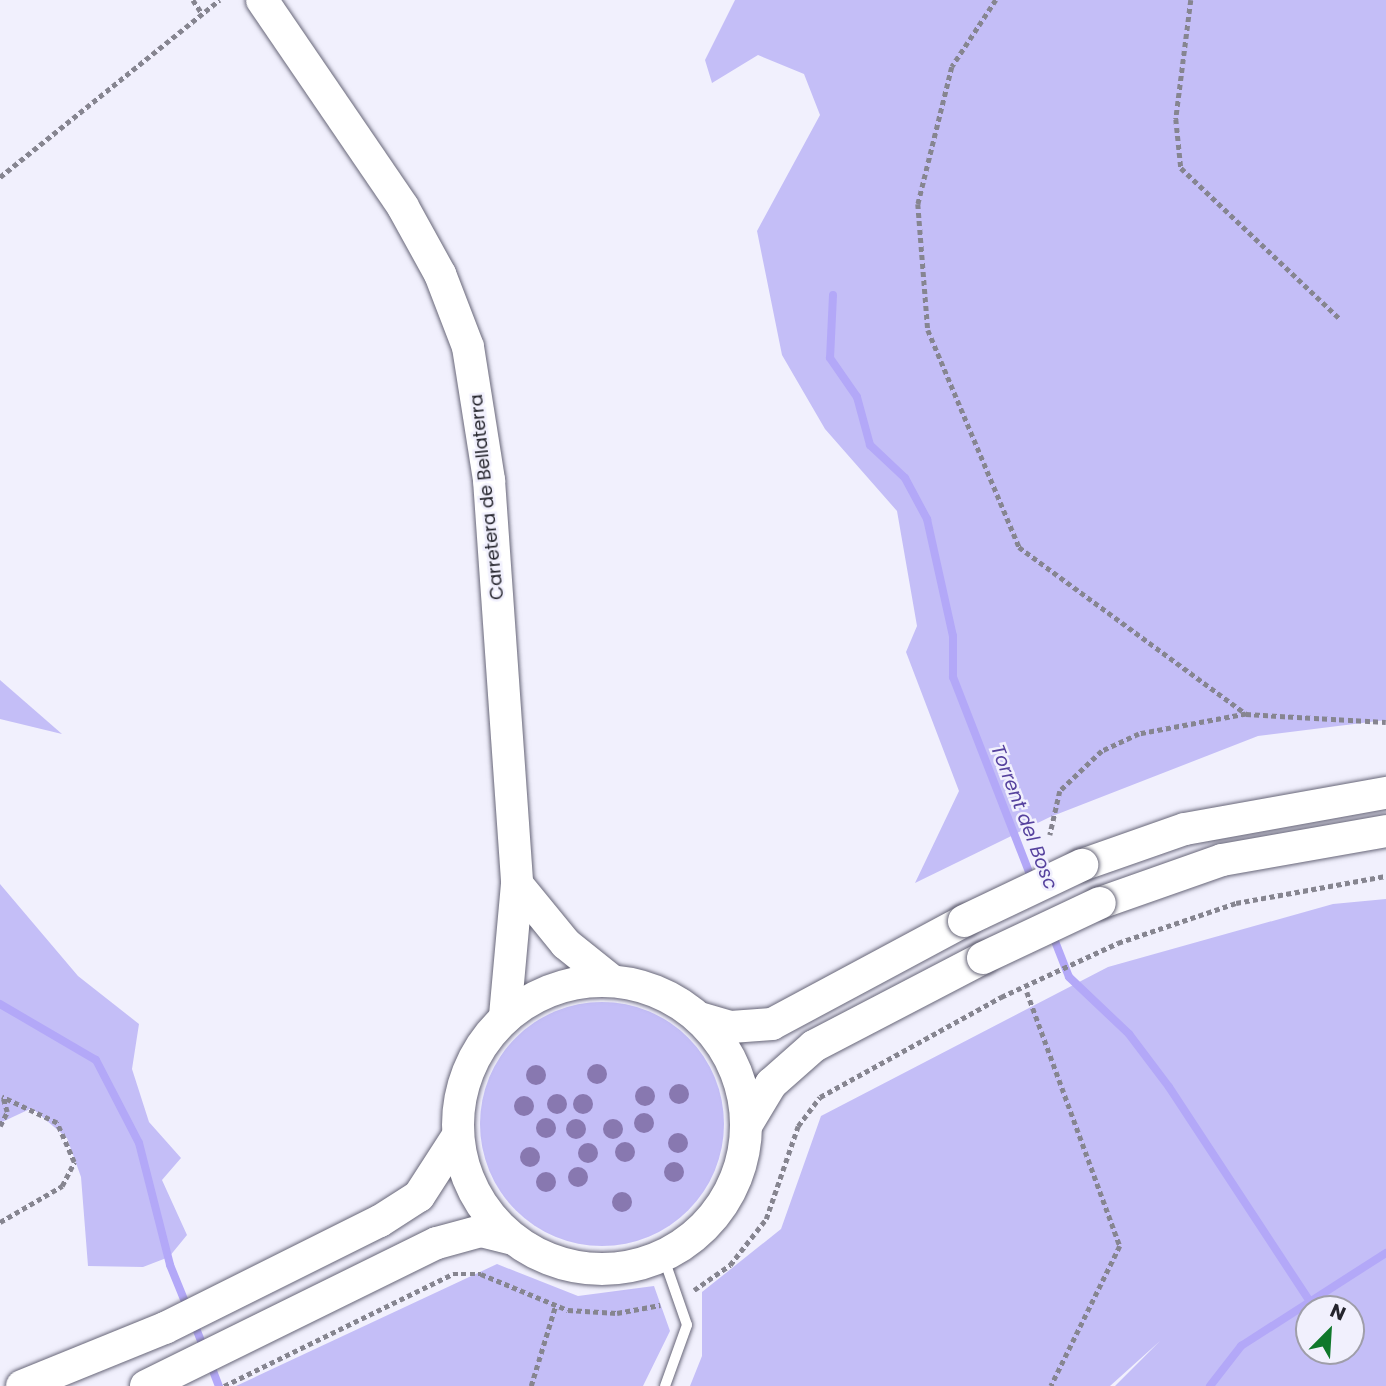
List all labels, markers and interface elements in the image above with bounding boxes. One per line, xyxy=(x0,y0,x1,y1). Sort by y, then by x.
street label: Carretera de Bellaterra xyxy=(465,393,509,601)
water label: Torrent del Bosc xyxy=(986,741,1062,893)
north arrow xyxy=(1295,1295,1365,1365)
text: N xyxy=(1326,1297,1350,1327)

